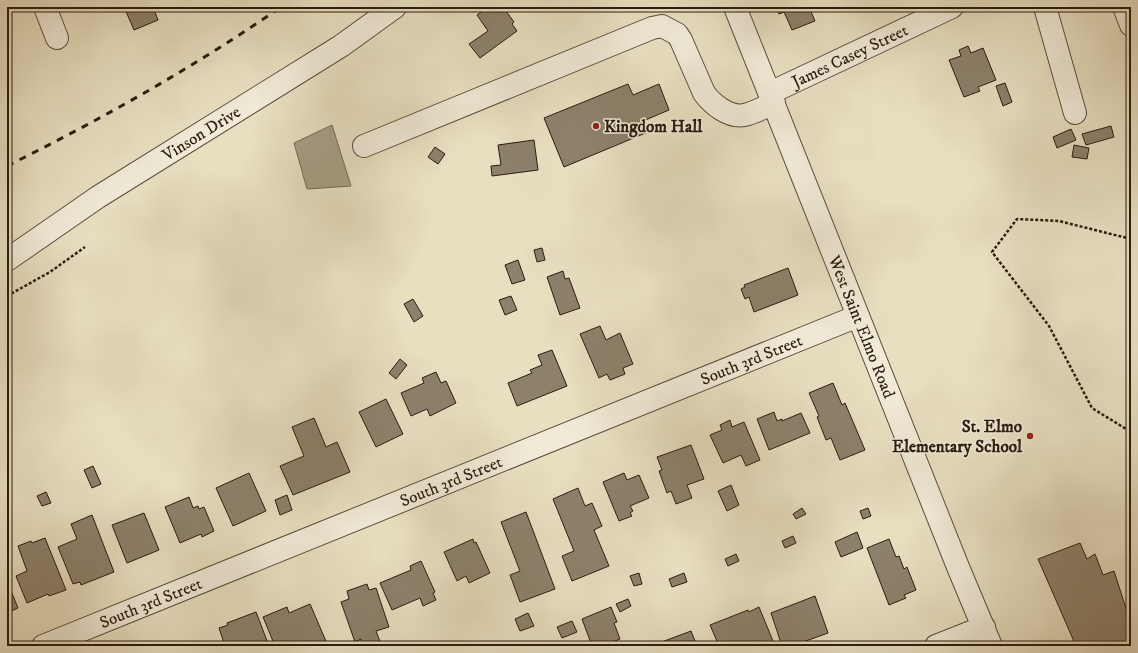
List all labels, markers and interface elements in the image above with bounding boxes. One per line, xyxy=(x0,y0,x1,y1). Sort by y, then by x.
street label: James Casey Street xyxy=(787,19,912,94)
street label: Vinson Drive xyxy=(157,101,245,167)
place label: Kingdom Hall xyxy=(604,116,703,138)
marker: Kingdom Hall xyxy=(591,121,601,131)
street label: West Saint Elmo Road xyxy=(823,251,900,402)
street label: South 3rd Street xyxy=(697,329,806,391)
place label: St. Elmo Elementary School xyxy=(892,416,1023,458)
marker: St. Elmo Elementary School xyxy=(1025,431,1035,441)
street label: South 3rd Street xyxy=(397,451,506,512)
street label: South 3rd Street xyxy=(96,573,206,634)

